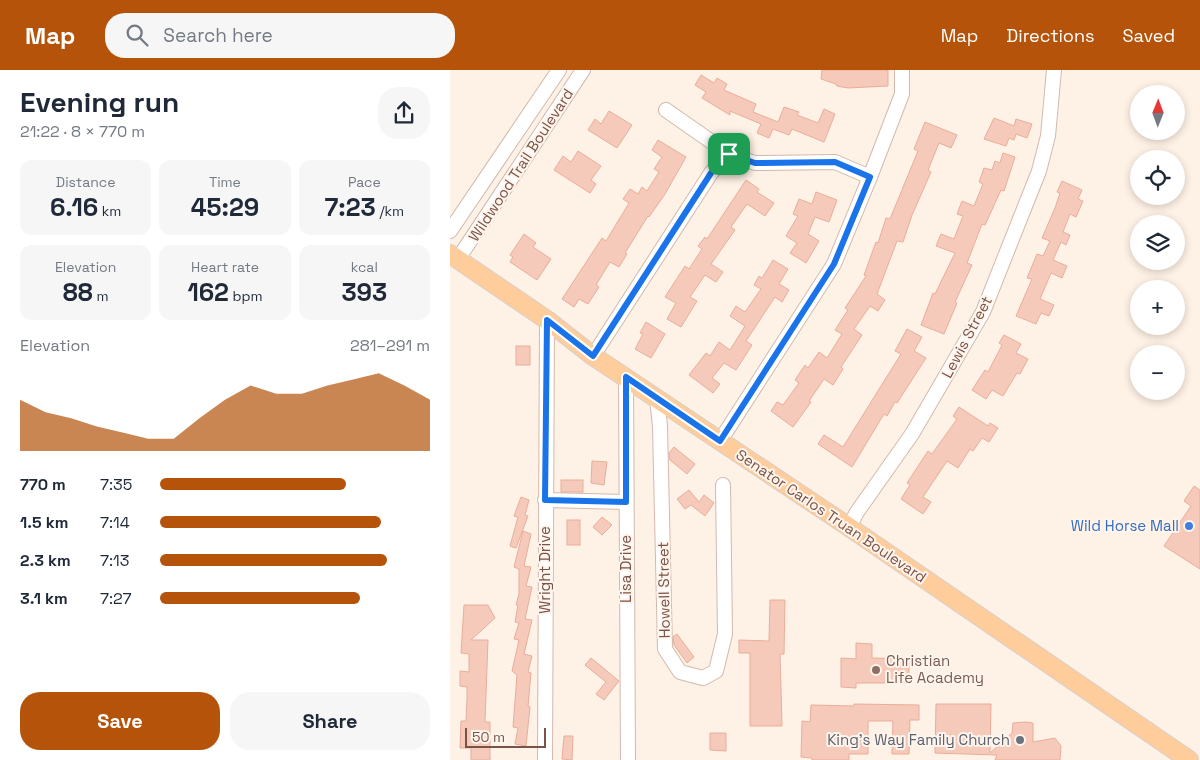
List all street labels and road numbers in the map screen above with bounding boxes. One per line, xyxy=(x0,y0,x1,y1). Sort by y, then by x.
street label: Wildwood Trail Boulevard xyxy=(464,85,577,245)
street label: Lewis Street xyxy=(937,292,996,381)
street label: Senator Carlos Truan Boulevard xyxy=(733,445,930,586)
street label: Wright Drive xyxy=(535,526,554,614)
street label: Lisa Drive xyxy=(616,535,635,603)
street label: Howell Street xyxy=(653,541,674,639)

